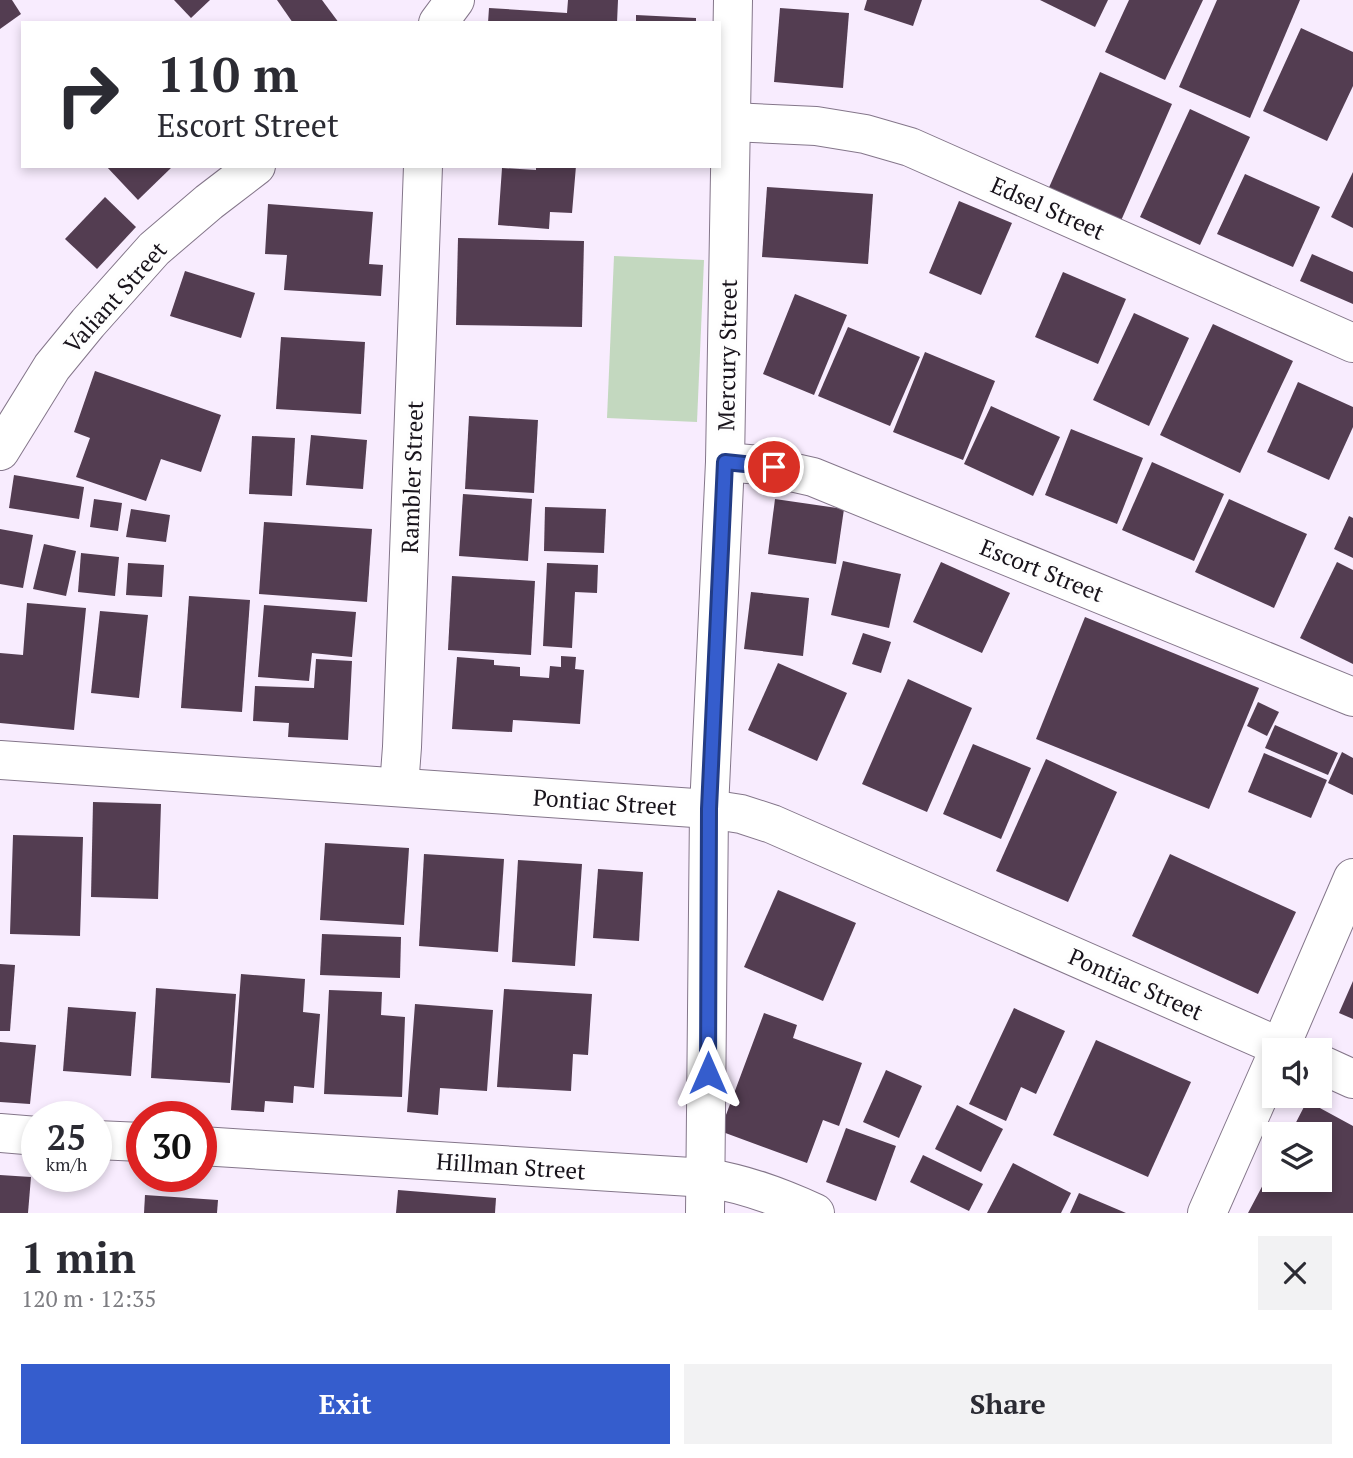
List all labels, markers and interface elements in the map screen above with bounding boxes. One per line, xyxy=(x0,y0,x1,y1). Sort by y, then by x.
text: 110 m xyxy=(157,41,299,106)
icon: right xyxy=(42,49,133,140)
text: Escort Street xyxy=(157,104,339,146)
street label: Edsel Street xyxy=(986,169,1110,247)
street label: Valiant Street xyxy=(57,234,174,359)
street label: Mercury Street xyxy=(710,278,744,431)
street label: Rambler Street xyxy=(394,400,430,554)
pin xyxy=(744,437,804,497)
icon: arrive xyxy=(755,448,793,486)
street label: Escort Street xyxy=(976,531,1109,609)
street label: Pontiac Street xyxy=(532,782,678,823)
street label: Pontiac Street xyxy=(1064,941,1209,1028)
position arrow xyxy=(671,1036,745,1110)
map controls xyxy=(1262,1038,1332,1192)
button: sound xyxy=(1262,1038,1332,1108)
speed limit sign: 30 xyxy=(126,1101,217,1192)
text: 25 xyxy=(47,1114,86,1160)
button: layers xyxy=(1262,1122,1332,1192)
street label: Hillman Street xyxy=(435,1145,587,1187)
text: km/h xyxy=(46,1152,87,1176)
text: 1 min xyxy=(21,1229,136,1285)
button: close xyxy=(1258,1236,1332,1310)
text: 120 m · 12:35 xyxy=(21,1283,156,1314)
button: Exit xyxy=(21,1364,670,1444)
button: Share xyxy=(684,1364,1332,1444)

